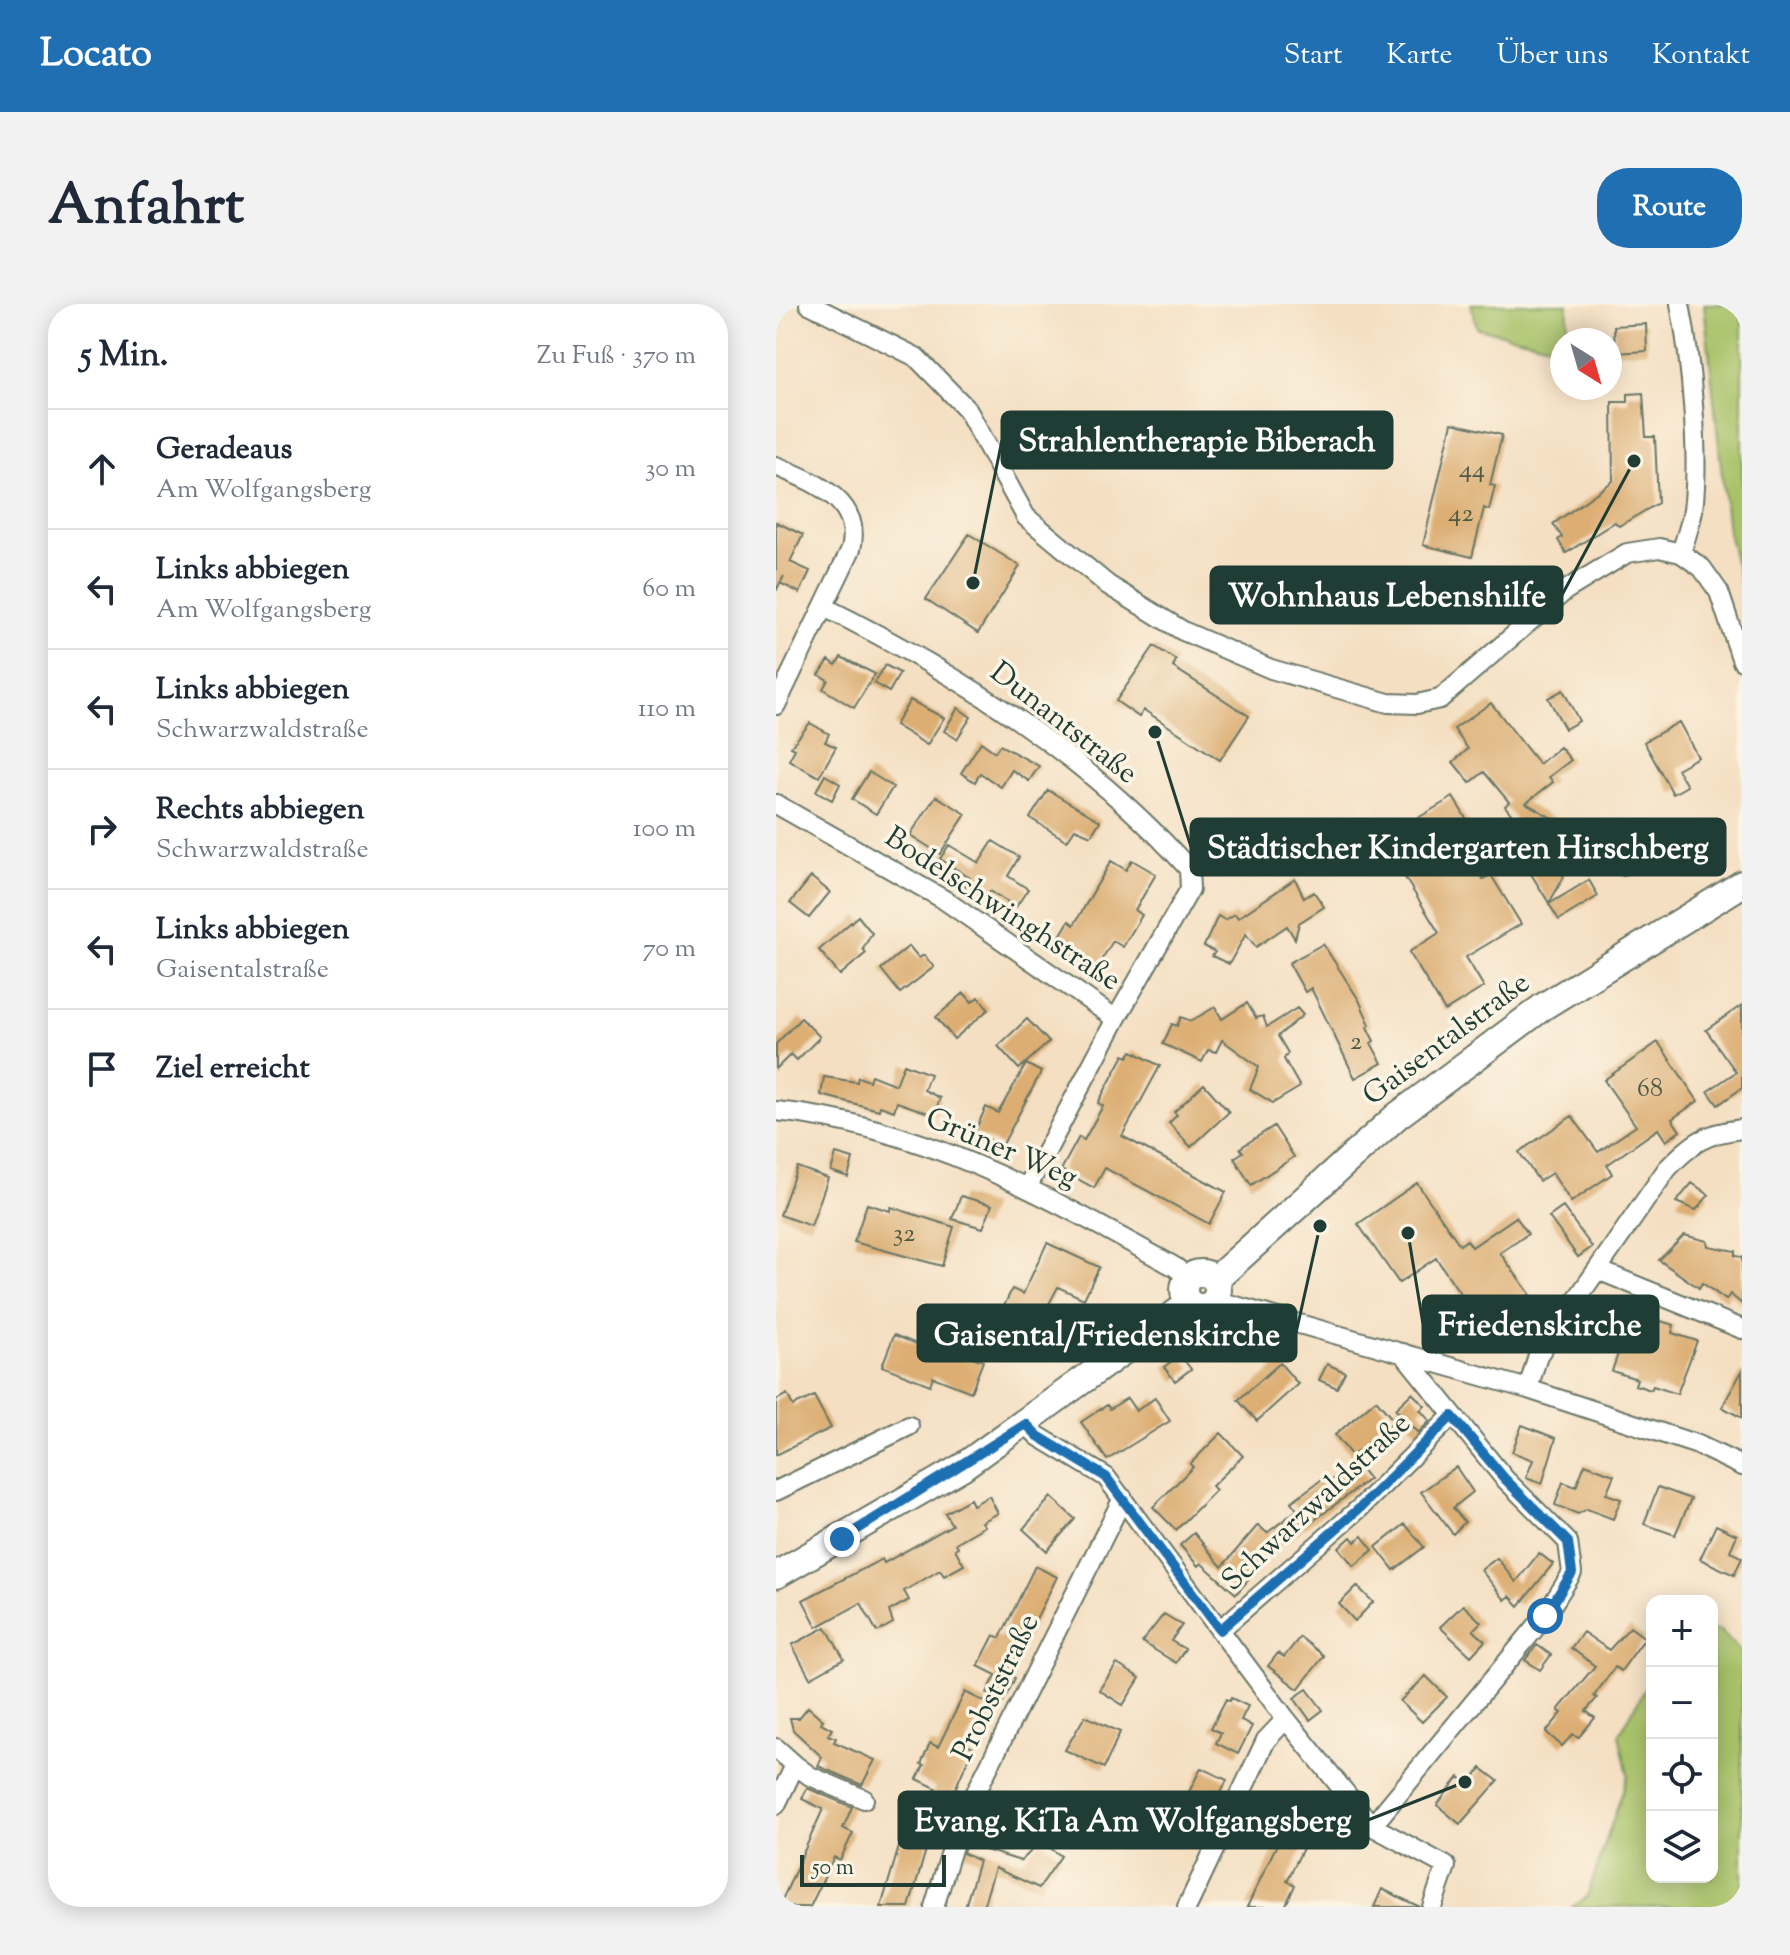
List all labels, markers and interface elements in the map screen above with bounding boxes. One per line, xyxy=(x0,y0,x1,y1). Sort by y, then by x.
text: Locato xyxy=(40,29,152,83)
text: Start xyxy=(1284,36,1343,76)
text: Karte xyxy=(1387,36,1453,76)
text: Über uns xyxy=(1497,36,1608,76)
text: Kontakt xyxy=(1652,36,1750,76)
text: Anfahrt xyxy=(48,168,244,249)
button: Route xyxy=(1597,168,1742,248)
north arrow xyxy=(1550,328,1622,400)
text: 5 Min. xyxy=(80,332,168,381)
text: Zu Fuß · 370 m xyxy=(537,338,696,375)
callout: Strahlentherapie Biberach xyxy=(1002,412,1392,468)
text: Strahlentherapie Biberach xyxy=(1018,420,1376,466)
text: Geradeaus xyxy=(156,429,292,472)
icon: ahead xyxy=(80,447,124,491)
text: 30 m xyxy=(645,451,696,488)
house number: 44 xyxy=(1459,452,1485,489)
text: Am Wolfgangsberg xyxy=(156,472,372,509)
house number: 42 xyxy=(1448,496,1474,533)
text: Links abbiegen xyxy=(156,549,349,592)
icon: left xyxy=(80,567,124,611)
callout: Wohnhaus Lebenshilfe xyxy=(1211,567,1562,623)
text: 60 m xyxy=(642,571,696,608)
text: Wohnhaus Lebenshilfe xyxy=(1228,575,1546,621)
text: Am Wolfgangsberg xyxy=(156,592,372,629)
street label: Dunantstraße xyxy=(980,653,1146,795)
text: Links abbiegen xyxy=(156,669,349,712)
icon: left xyxy=(80,687,124,731)
text: 110 m xyxy=(638,691,696,728)
text: Schwarzwaldstraße xyxy=(156,712,369,749)
text: Rechts abbiegen xyxy=(156,789,364,832)
icon: right xyxy=(80,807,124,851)
text: 100 m xyxy=(633,811,696,848)
street label: Bodelschwinghstraße xyxy=(875,817,1129,1003)
callout: Städtischer Kindergarten Hirschberg xyxy=(1191,819,1725,875)
text: Städtischer Kindergarten Hirschberg xyxy=(1207,827,1709,873)
text: Schwarzwaldstraße xyxy=(156,832,369,869)
text: Links abbiegen xyxy=(156,909,349,952)
icon: left xyxy=(80,927,124,971)
text: 70 m xyxy=(643,931,696,968)
text: Gaisentalstraße xyxy=(156,952,329,989)
street label: Gaisentalstraße xyxy=(1354,963,1540,1117)
house number: 2 xyxy=(1350,1024,1362,1061)
icon: arrive xyxy=(80,1047,124,1091)
text: Ziel erreicht xyxy=(156,1048,310,1091)
house number: 68 xyxy=(1637,1071,1663,1108)
street label: Grüner Weg xyxy=(918,1098,1084,1200)
house number: 32 xyxy=(893,1216,915,1253)
callout: Friedenskirche xyxy=(1423,1296,1658,1352)
text: Friedenskirche xyxy=(1438,1304,1642,1350)
callout: Gaisental/Friedenskirche xyxy=(918,1305,1296,1361)
text: Gaisental/Friedenskirche xyxy=(934,1314,1280,1360)
street label: Schwarzwaldstraße xyxy=(1213,1404,1421,1602)
route end xyxy=(824,1521,860,1557)
map controls xyxy=(1646,1595,1718,1883)
button: + xyxy=(1646,1595,1718,1667)
route start xyxy=(1527,1598,1563,1634)
street label: Probststraße xyxy=(943,1607,1051,1769)
button: − xyxy=(1646,1667,1718,1739)
button: locate xyxy=(1646,1739,1718,1811)
callout: Evang. KiTa Am Wolfgangsberg xyxy=(899,1792,1368,1848)
text: Evang. KiTa Am Wolfgangsberg xyxy=(915,1800,1352,1846)
button: layers xyxy=(1646,1811,1718,1883)
scale bar xyxy=(800,1851,946,1887)
text: 50 m xyxy=(812,1853,854,1885)

